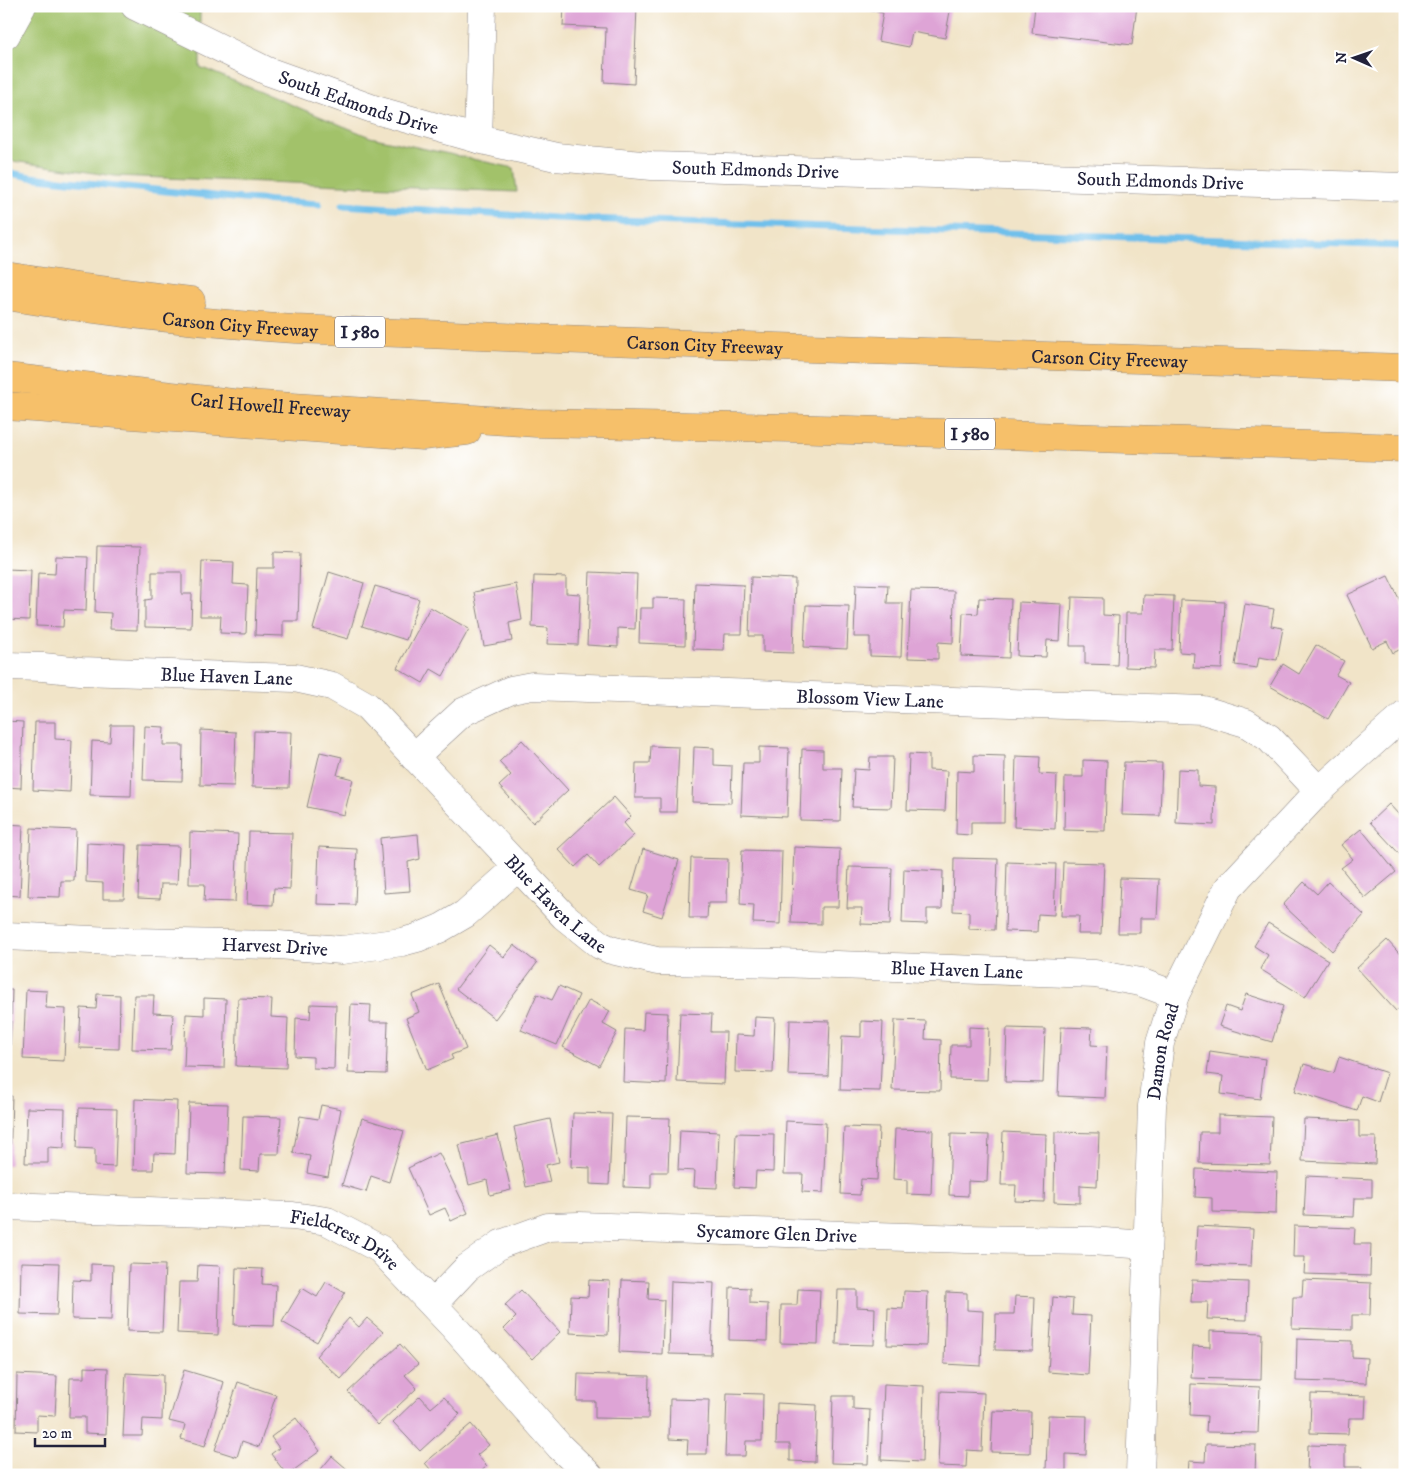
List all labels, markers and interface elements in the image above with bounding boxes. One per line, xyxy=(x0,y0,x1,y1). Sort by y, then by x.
north arrow xyxy=(1328,32,1378,82)
text: N xyxy=(1333,51,1351,64)
street label: South Edmonds Drive xyxy=(275,66,441,140)
street label: South Edmonds Drive xyxy=(672,157,839,184)
street label: South Edmonds Drive xyxy=(1077,168,1244,196)
street label: Carson City Freeway xyxy=(161,308,320,343)
road number: I 580 xyxy=(335,316,385,348)
street label: Carson City Freeway xyxy=(626,332,784,360)
street label: Carson City Freeway xyxy=(1031,346,1189,374)
street label: Carl Howell Freeway xyxy=(189,388,352,424)
road number: I 580 xyxy=(945,418,995,449)
street label: Blue Haven Lane xyxy=(160,664,293,691)
street label: Blossom View Lane xyxy=(796,685,944,714)
street label: Blue Haven Lane xyxy=(499,850,609,959)
street label: Harvest Drive xyxy=(221,934,329,962)
street label: Blue Haven Lane xyxy=(890,957,1023,984)
street label: Damon Road xyxy=(1143,1000,1185,1101)
street label: Fieldcrest Drive xyxy=(288,1206,404,1276)
street label: Sycamore Glen Drive xyxy=(696,1220,857,1248)
scale bar xyxy=(35,1416,105,1448)
text: 20 m xyxy=(42,1424,72,1443)

